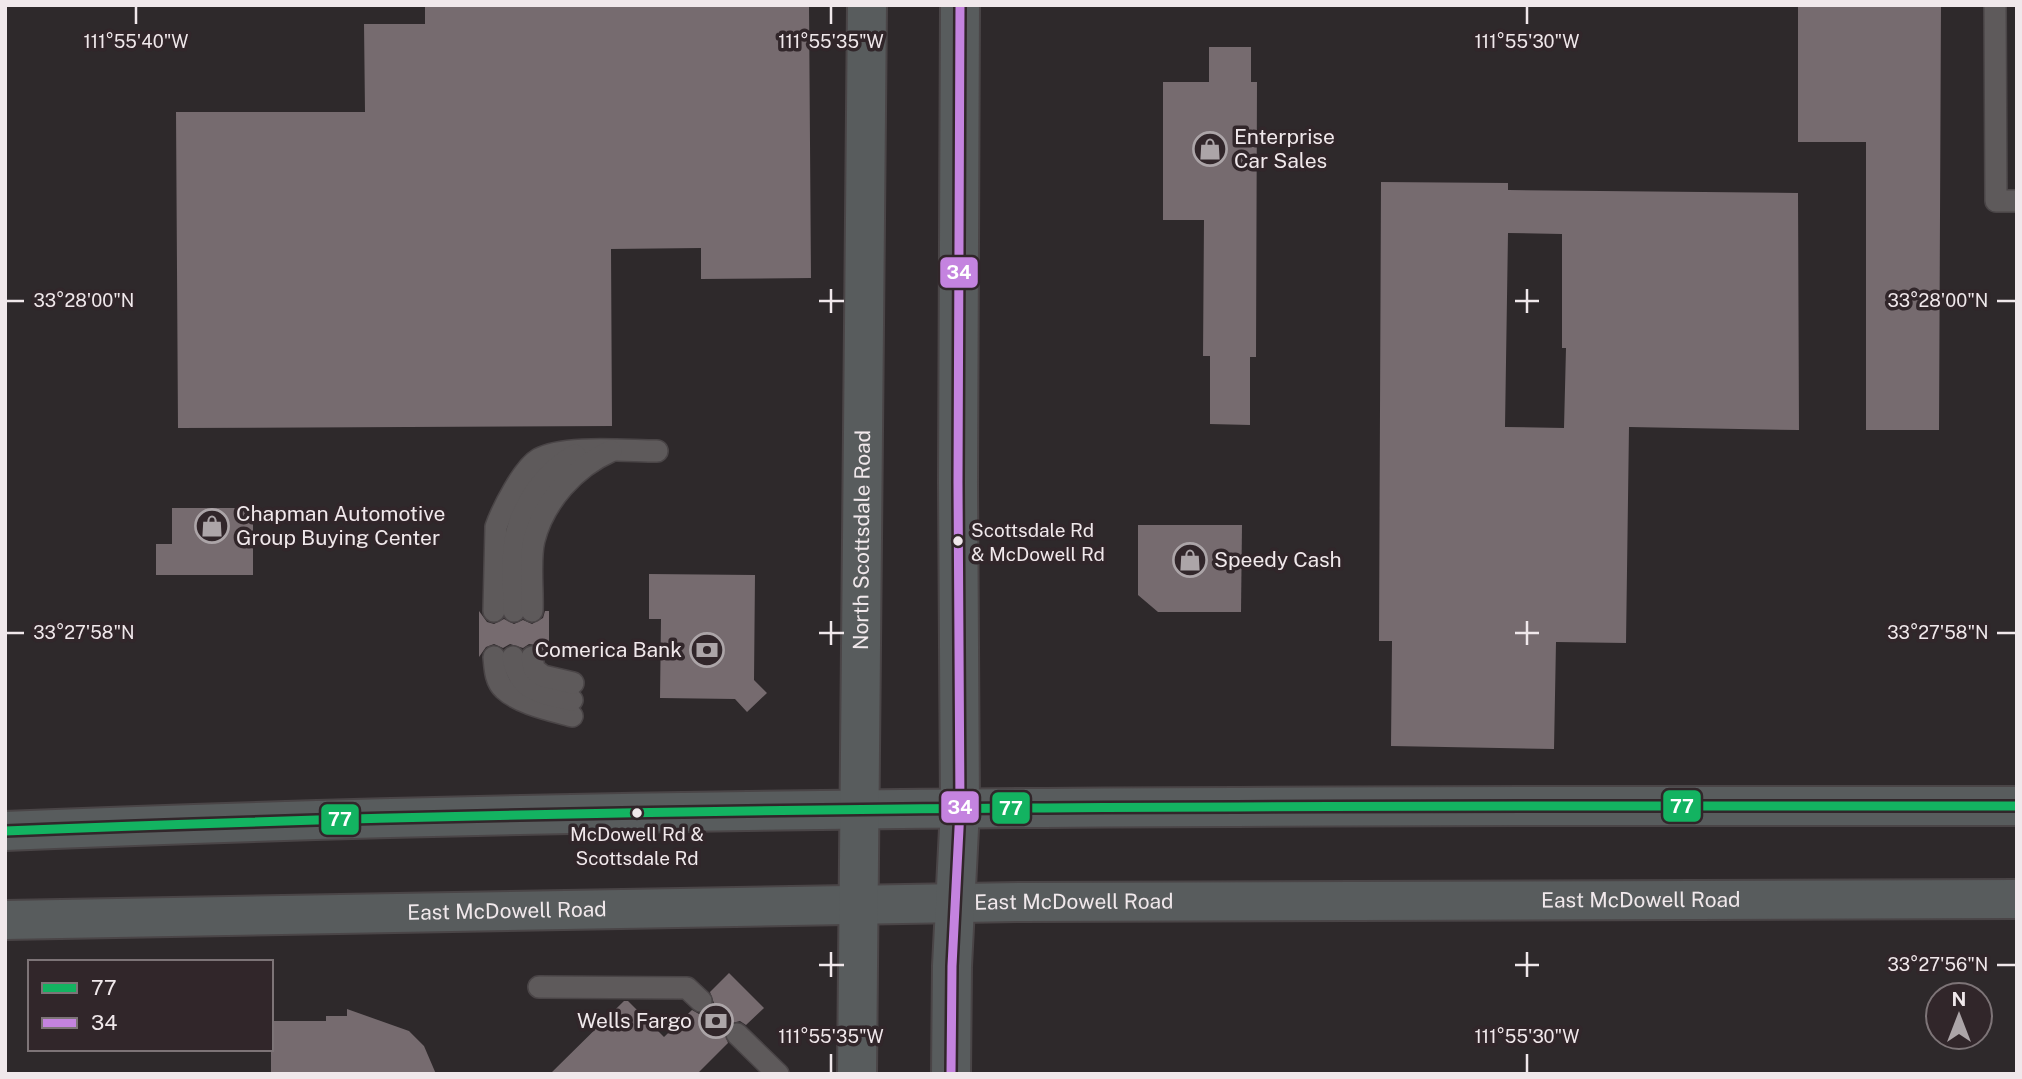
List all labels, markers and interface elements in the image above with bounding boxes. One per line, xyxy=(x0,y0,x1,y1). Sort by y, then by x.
text: 111°55'40"W xyxy=(84,31,189,52)
text: 111°55'35"W xyxy=(778,31,884,52)
text: 111°55'30"W xyxy=(1475,31,1579,52)
place label: Enterprise Car Sales xyxy=(1234,124,1335,173)
shop icon: Enterprise Car Sales xyxy=(1191,130,1229,168)
line badge: 34 xyxy=(939,256,979,289)
text: 34 xyxy=(946,261,972,283)
text: 33°28'00"N xyxy=(34,290,134,311)
text: 33°28'00"N xyxy=(1888,290,1988,311)
street label: North Scottsdale Road xyxy=(848,430,875,650)
place label: Chapman Automotive Group Buying Center xyxy=(236,501,446,550)
shop icon: Chapman Automotive Group Buying Center xyxy=(193,507,231,545)
place label: Scottsdale Rd & McDowell Rd xyxy=(971,519,1105,565)
marker: Scottsdale Rd & McDowell Rd xyxy=(951,534,965,548)
shop icon: Speedy Cash xyxy=(1171,541,1209,579)
place label: Speedy Cash xyxy=(1214,547,1342,572)
text: 33°27'58"N xyxy=(33,622,135,643)
text: 33°27'58"N xyxy=(1887,622,1989,643)
bank icon: Comerica Bank xyxy=(688,631,726,669)
place label: Comerica Bank xyxy=(535,637,682,662)
line badge: 77 xyxy=(1662,789,1702,823)
line badge: 34 xyxy=(940,790,980,824)
line badge: 77 xyxy=(991,791,1031,825)
text: 77 xyxy=(1670,795,1694,817)
text: 34 xyxy=(947,796,973,818)
text: 77 xyxy=(999,797,1023,819)
line badge: 77 xyxy=(320,803,360,836)
marker: McDowell Rd & Scottsdale Rd xyxy=(630,806,644,820)
text: 77 xyxy=(328,808,352,830)
place label: McDowell Rd & Scottsdale Rd xyxy=(570,823,704,869)
street label: East McDowell Road xyxy=(1541,887,1741,912)
street label: East McDowell Road xyxy=(974,889,1174,915)
street label: East McDowell Road xyxy=(407,896,607,925)
text: 33°27'56"N xyxy=(1888,954,1988,975)
legend xyxy=(28,960,273,1051)
text: 77 xyxy=(91,975,117,1000)
north arrow xyxy=(1924,981,1994,1051)
text: N xyxy=(1952,988,1966,1010)
bank icon: Wells Fargo xyxy=(697,1002,735,1040)
place label: Wells Fargo xyxy=(577,1008,692,1033)
text: 34 xyxy=(91,1010,117,1035)
text: 111°55'35"W xyxy=(778,1026,884,1047)
text: 111°55'30"W xyxy=(1475,1026,1579,1047)

